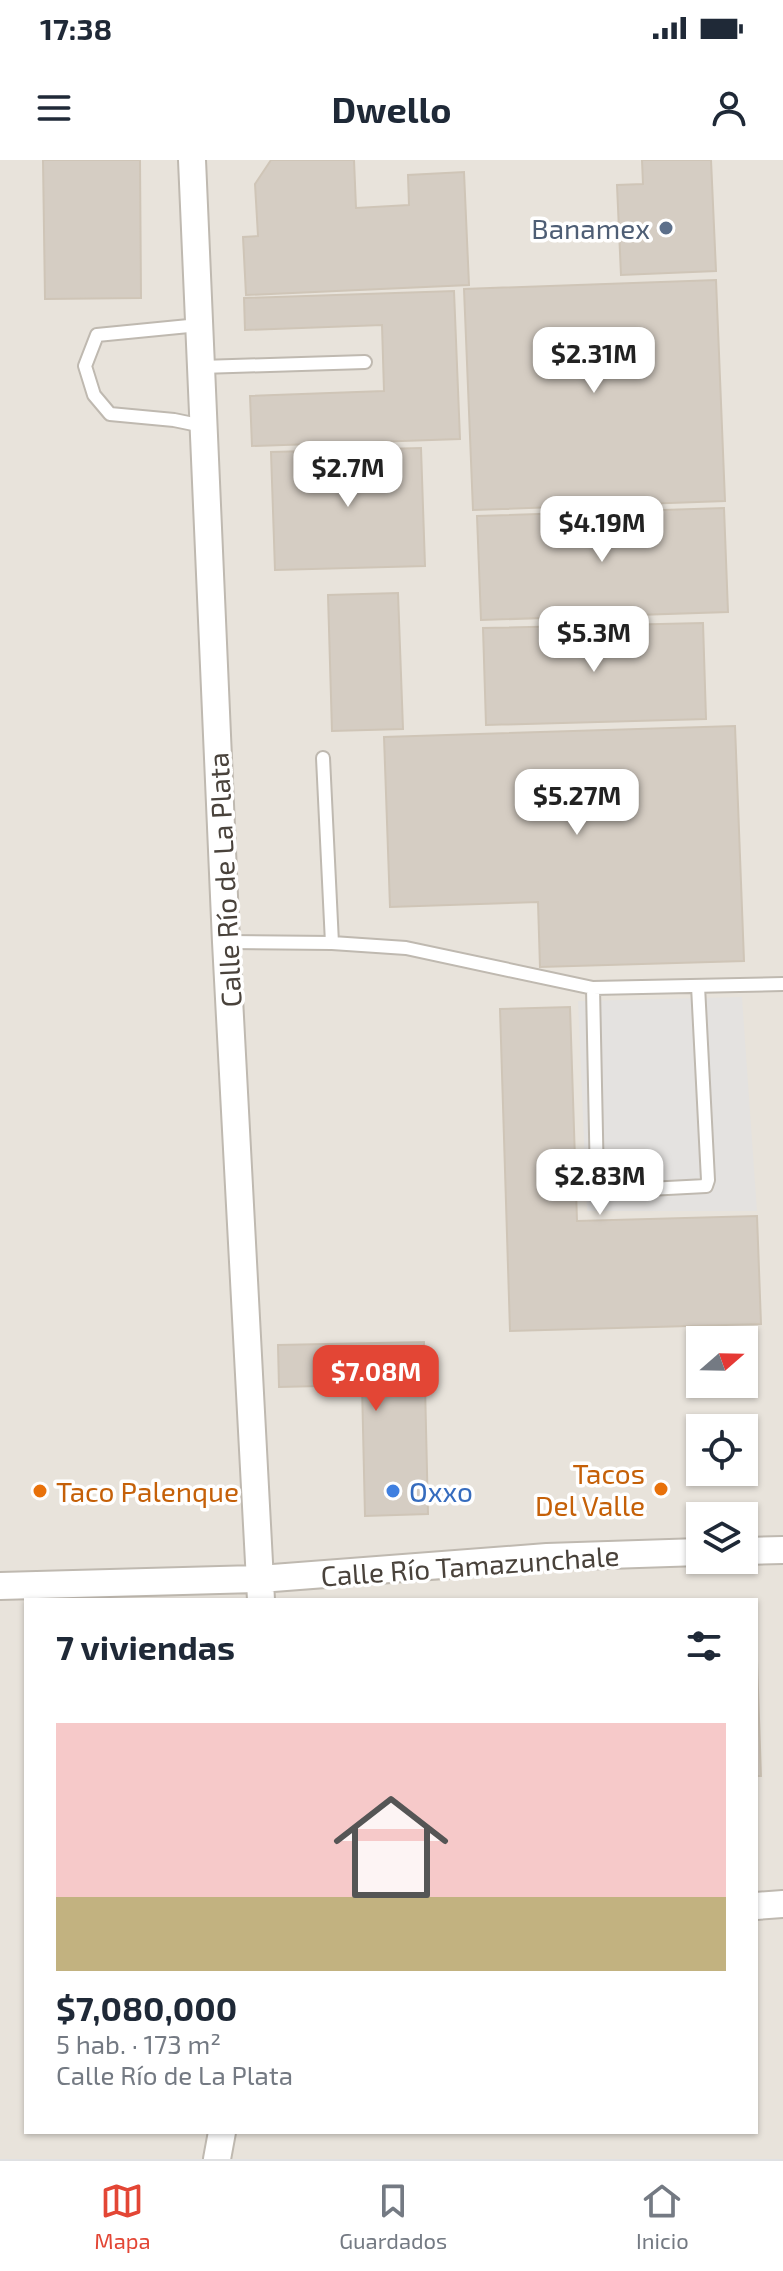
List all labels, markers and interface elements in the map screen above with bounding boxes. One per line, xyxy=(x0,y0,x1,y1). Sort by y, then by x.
text: 17:38 xyxy=(40,10,112,46)
icon: menu xyxy=(32,86,76,130)
icon: person xyxy=(707,86,751,130)
text: Dwello xyxy=(331,87,452,130)
place label: Banamex xyxy=(531,211,650,245)
marker: Banamex xyxy=(657,219,675,237)
pin: $2.31M xyxy=(529,327,659,395)
text: $2.31M xyxy=(551,337,637,368)
pin: $2.7M xyxy=(292,441,404,509)
text: $2.7M xyxy=(311,451,385,482)
pin: $4.19M xyxy=(537,496,667,564)
text: $4.19M xyxy=(558,506,646,537)
pin: $5.3M xyxy=(538,606,650,674)
text: $5.3M xyxy=(557,616,631,647)
street label: Calle Río de La Plata xyxy=(200,752,248,1008)
pin: $5.27M xyxy=(512,769,642,837)
text: $5.27M xyxy=(533,779,621,810)
pin: $2.83M xyxy=(535,1149,665,1217)
text: $2.83M xyxy=(554,1159,646,1190)
north arrow xyxy=(686,1326,758,1398)
map controls xyxy=(686,1326,758,1574)
pin: $7.08M xyxy=(311,1345,441,1413)
text: $7.08M xyxy=(331,1355,421,1386)
button: locate xyxy=(686,1414,758,1486)
place label: Tacos Del Valle xyxy=(535,1456,645,1522)
place label: Taco Palenque xyxy=(56,1474,239,1508)
place label: Oxxo xyxy=(409,1474,473,1508)
marker: Tacos Del Valle xyxy=(652,1480,670,1498)
marker: Taco Palenque xyxy=(31,1482,49,1500)
marker: Oxxo xyxy=(384,1482,402,1500)
button: layers xyxy=(686,1502,758,1574)
street label: Calle Río Tamazunchale xyxy=(320,1538,620,1592)
icon: filters xyxy=(682,1624,726,1668)
text: 7 viviendas xyxy=(56,1626,235,1667)
icon: home xyxy=(319,1775,463,1919)
text: $7,080,000 xyxy=(56,1987,237,2028)
text: 5 hab. · 173 m² xyxy=(56,2028,221,2059)
text: Calle Río de La Plata xyxy=(56,2059,293,2090)
tab: Mapa xyxy=(94,2179,151,2253)
tab: Guardados xyxy=(339,2179,447,2253)
tab: Inicio xyxy=(636,2179,689,2253)

